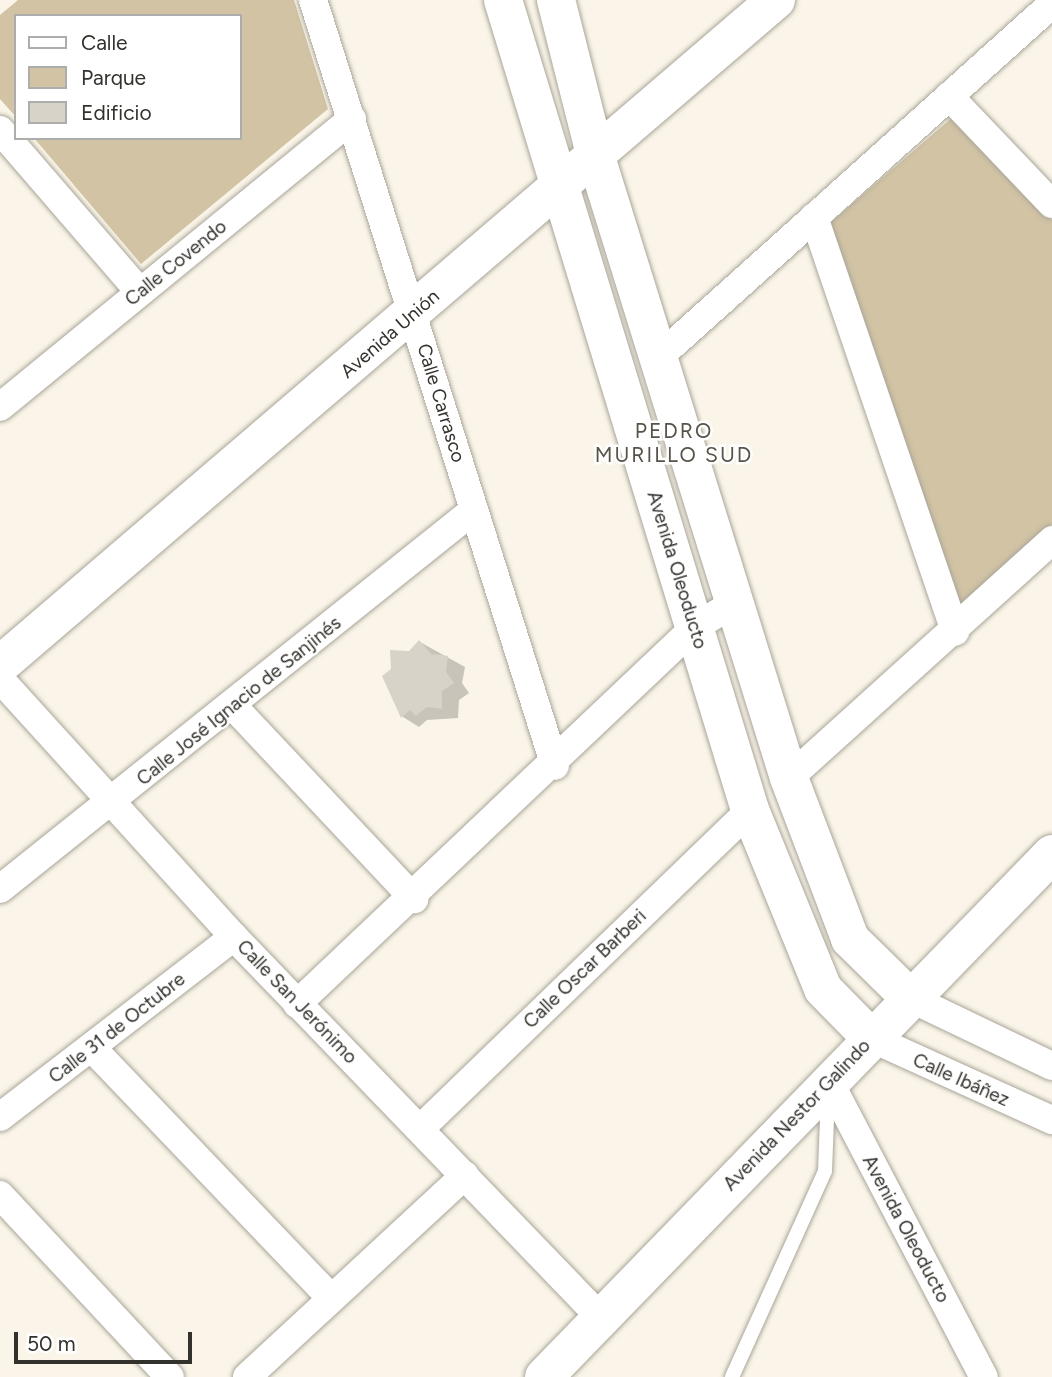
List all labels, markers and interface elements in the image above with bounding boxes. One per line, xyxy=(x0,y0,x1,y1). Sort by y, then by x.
legend xyxy=(14,14,242,140)
text: Calle xyxy=(81,30,128,55)
text: Parque xyxy=(81,65,146,90)
text: Edificio xyxy=(81,100,152,125)
street label: Calle Covendo xyxy=(121,215,231,311)
street label: Avenida Unión xyxy=(336,285,444,383)
street label: Calle Carrasco xyxy=(412,341,470,465)
district label: PEDRO MURILLO SUD xyxy=(596,418,752,468)
street label: Avenida Oleoducto xyxy=(642,488,712,652)
street label: Calle José Ignacio de Sanjinés xyxy=(132,612,346,790)
street label: Calle Oscar Barberi xyxy=(519,905,651,1033)
street label: Calle San Jerónimo xyxy=(232,935,362,1069)
street label: Calle 31 de Octubre xyxy=(44,968,190,1088)
street label: Avenida Nestor Galindo xyxy=(719,1034,875,1196)
street label: Calle Ibáñez xyxy=(909,1049,1013,1111)
street label: Avenida Oleoducto xyxy=(858,1151,954,1307)
scale bar xyxy=(18,1318,196,1362)
text: 50 m xyxy=(27,1331,76,1356)

